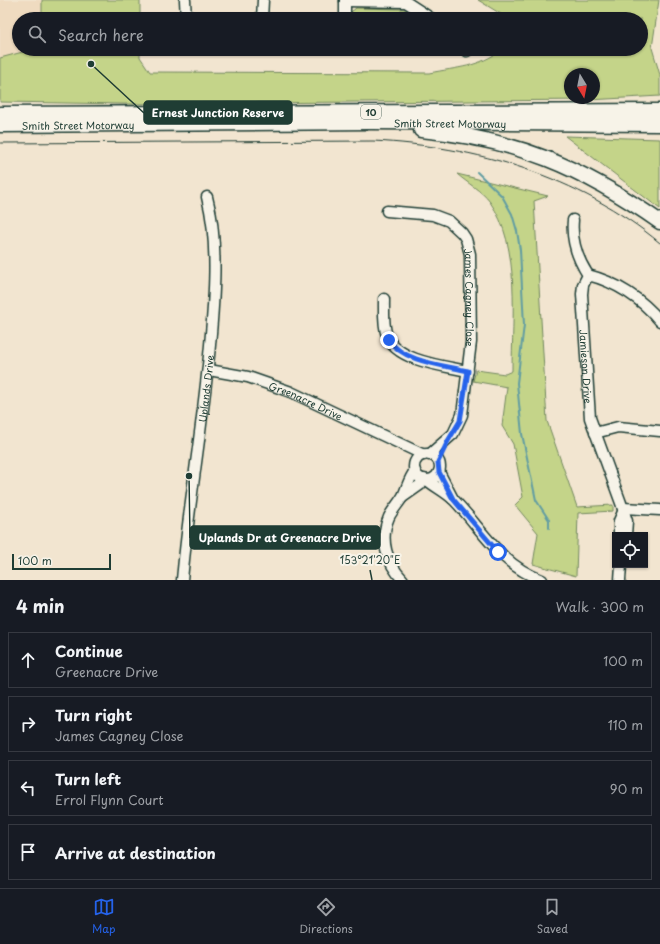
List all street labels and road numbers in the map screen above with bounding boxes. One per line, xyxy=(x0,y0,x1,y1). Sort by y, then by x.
road number: 10 xyxy=(361,105,381,119)
street label: Smith Street Motorway xyxy=(394,115,506,131)
street label: Smith Street Motorway xyxy=(22,116,134,132)
street label: James Cagney Close xyxy=(461,246,479,348)
street label: Jamieson Drive xyxy=(577,329,597,404)
street label: Uplands Drive xyxy=(194,353,217,423)
street label: Greenacre Drive xyxy=(267,377,346,423)

